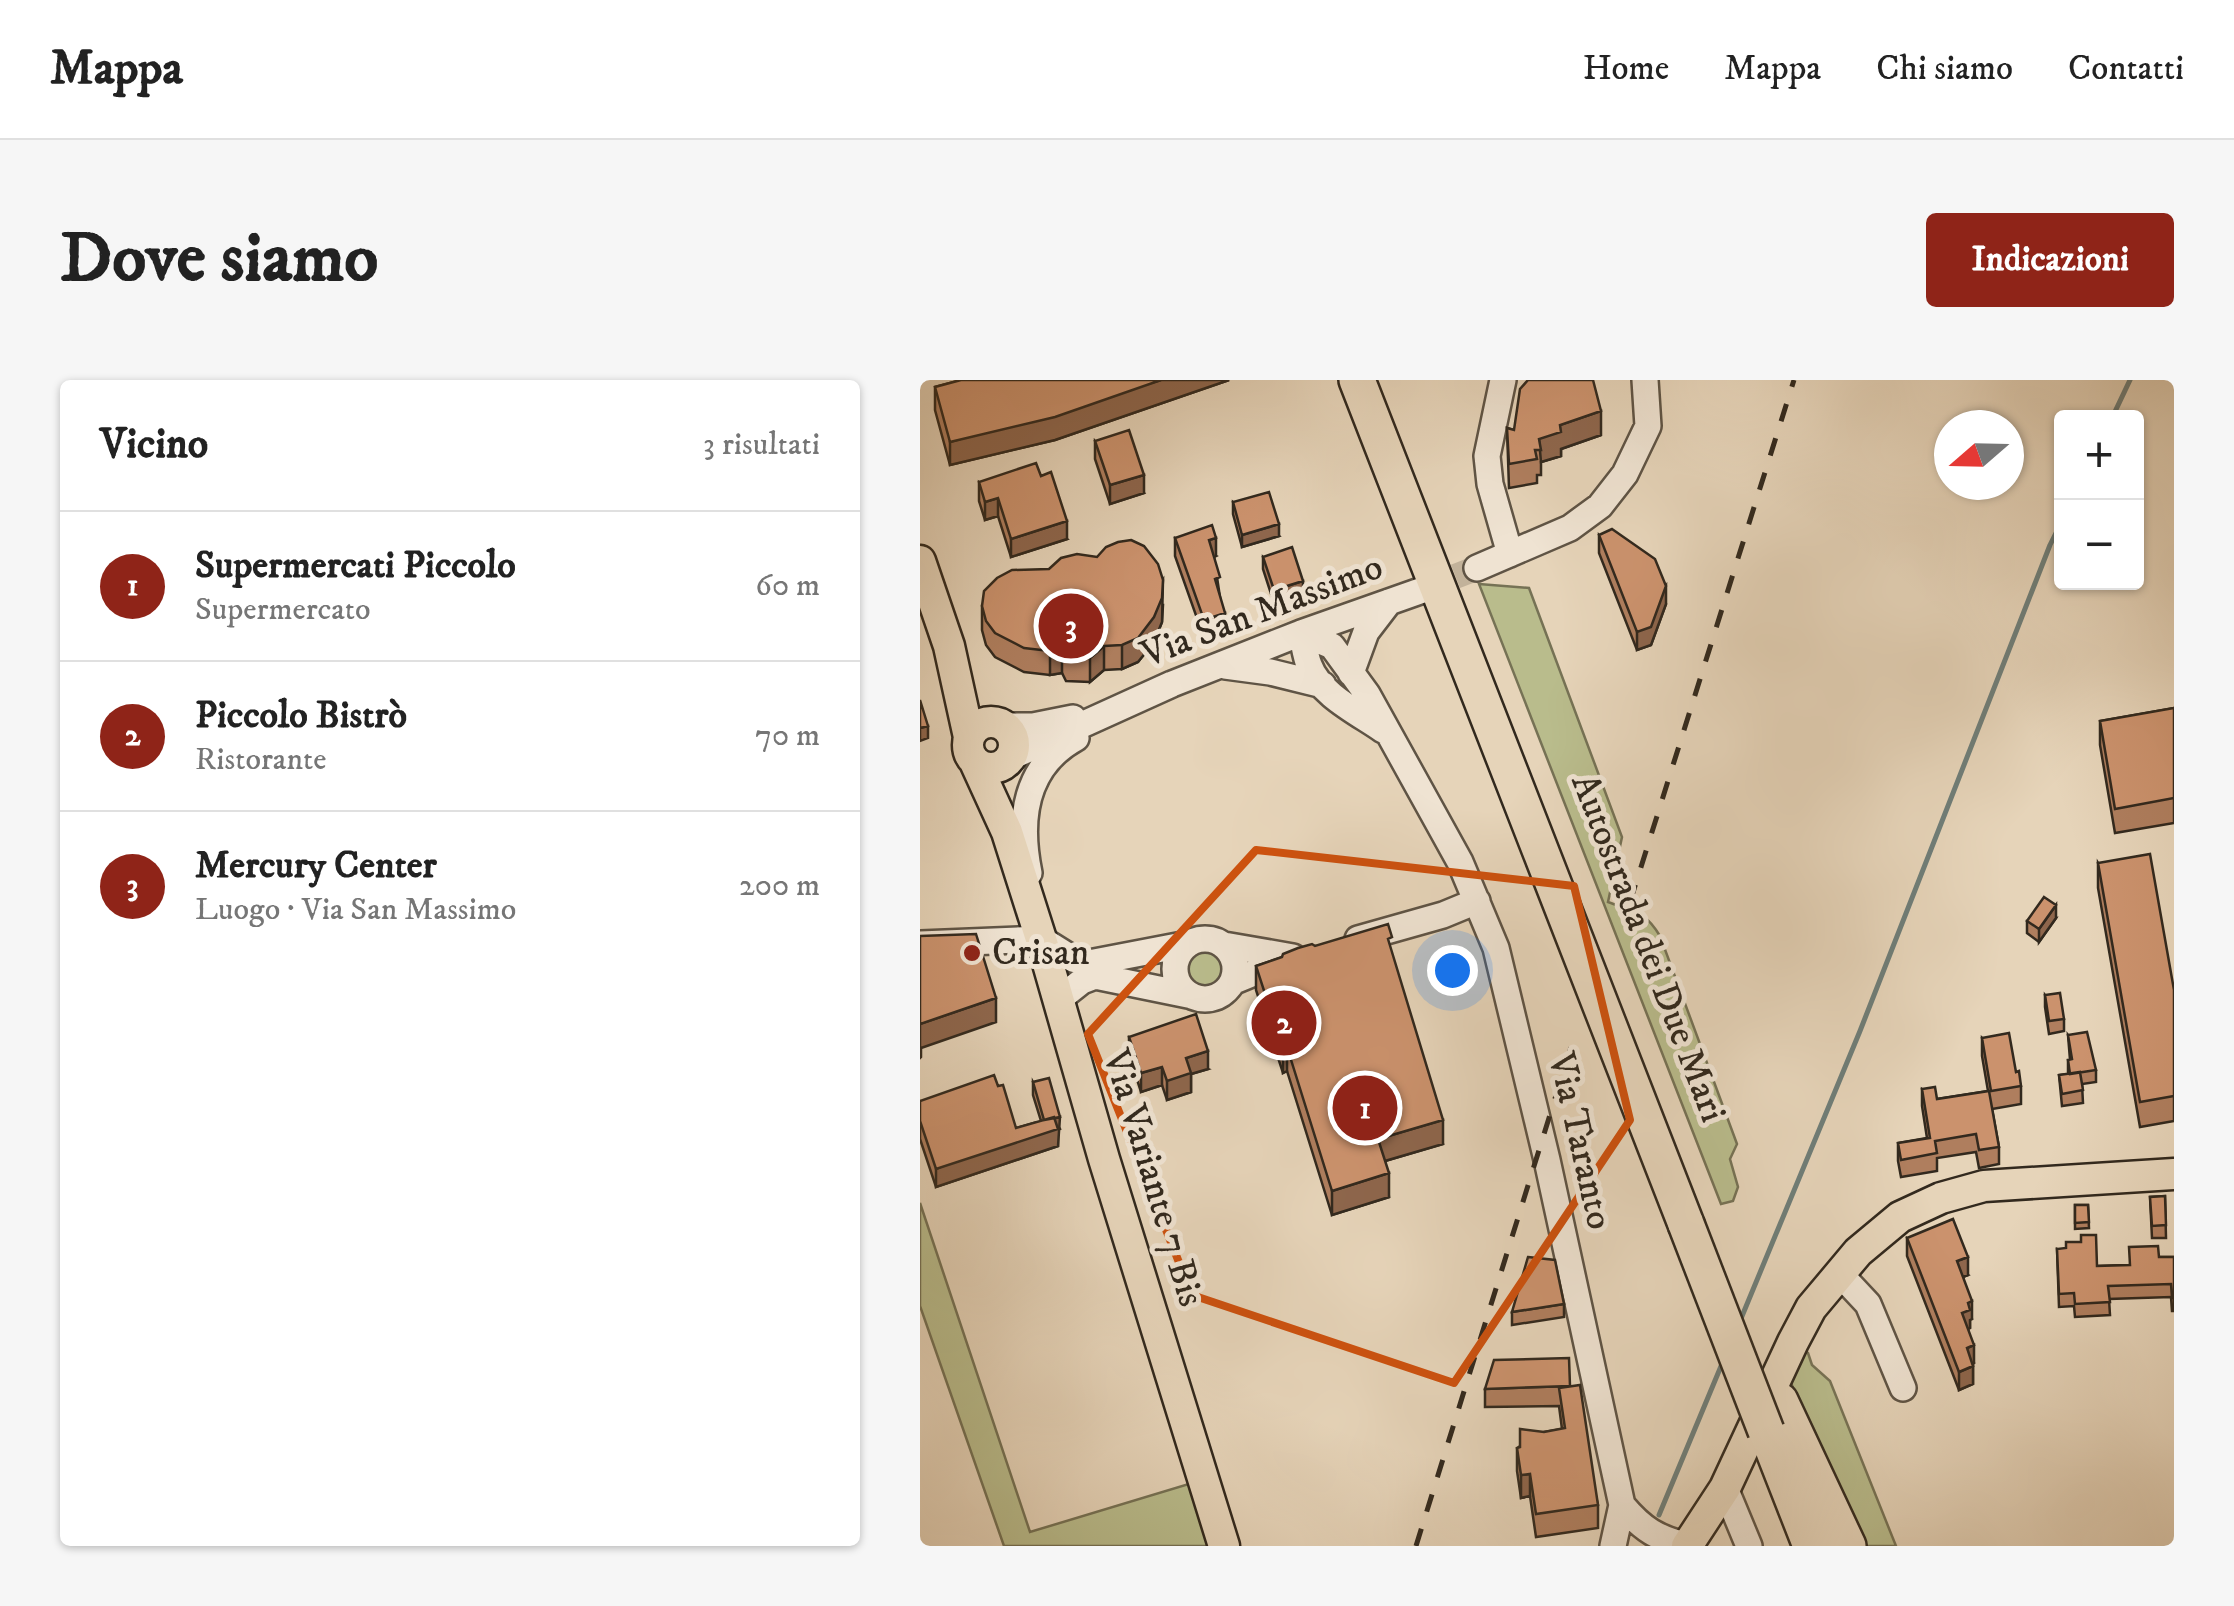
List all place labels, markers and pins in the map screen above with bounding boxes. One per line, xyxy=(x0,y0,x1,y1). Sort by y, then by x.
pin: 3 xyxy=(1038,588,1104,664)
place label: Crisan xyxy=(992,929,1090,977)
marker: Crisan xyxy=(961,942,983,964)
pin: 2 xyxy=(1252,986,1316,1060)
pin: 1 xyxy=(1332,1070,1398,1146)

